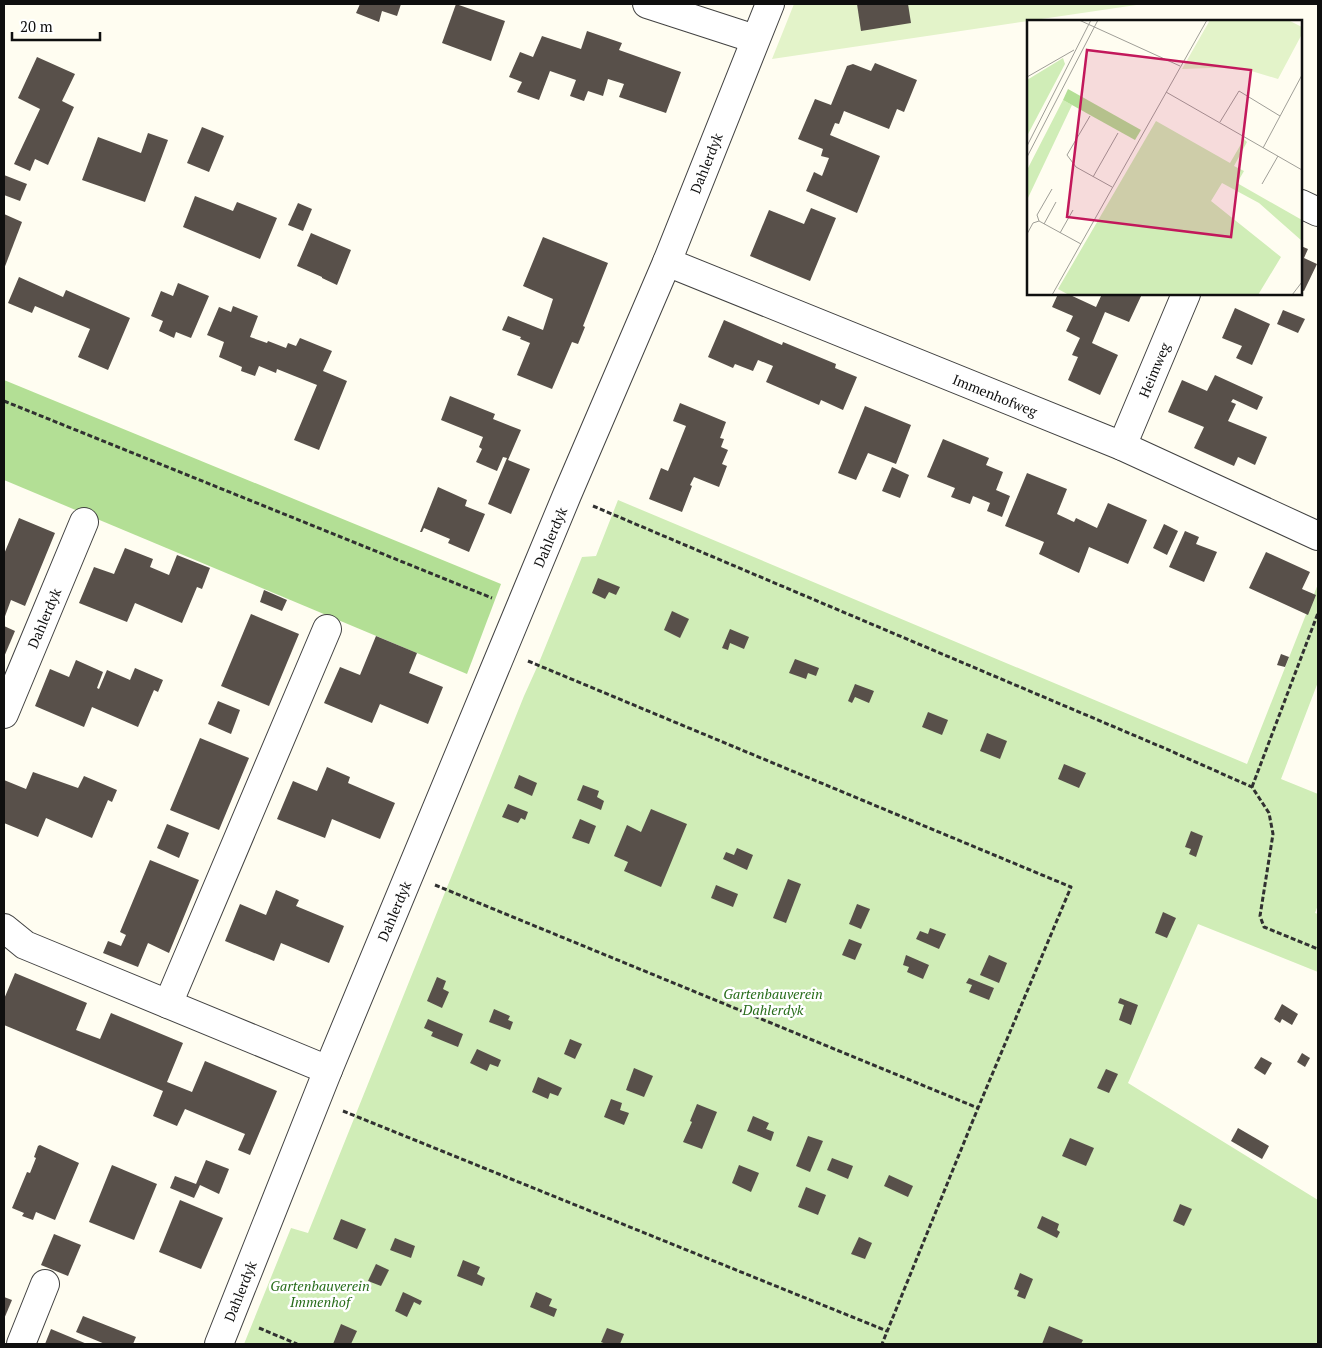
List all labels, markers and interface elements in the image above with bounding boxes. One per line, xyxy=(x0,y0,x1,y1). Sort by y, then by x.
scale bar xyxy=(12,10,100,42)
text: 20 m xyxy=(20,16,53,36)
inset map xyxy=(1027,20,1302,295)
street label: Dahlerdyk xyxy=(685,129,727,196)
street label: Heimweg xyxy=(1134,339,1174,400)
street label: Immenhofweg xyxy=(950,369,1041,421)
street label: Dahlerdyk xyxy=(529,503,572,570)
street label: Dahlerdyk xyxy=(23,584,66,651)
street label: Dahlerdyk xyxy=(373,877,416,944)
park label: Gartenbauverein Dahlerdyk xyxy=(723,984,823,1019)
street label: Dahlerdyk xyxy=(219,1257,261,1324)
park label: Gartenbauverein Immenhof xyxy=(270,1276,370,1311)

